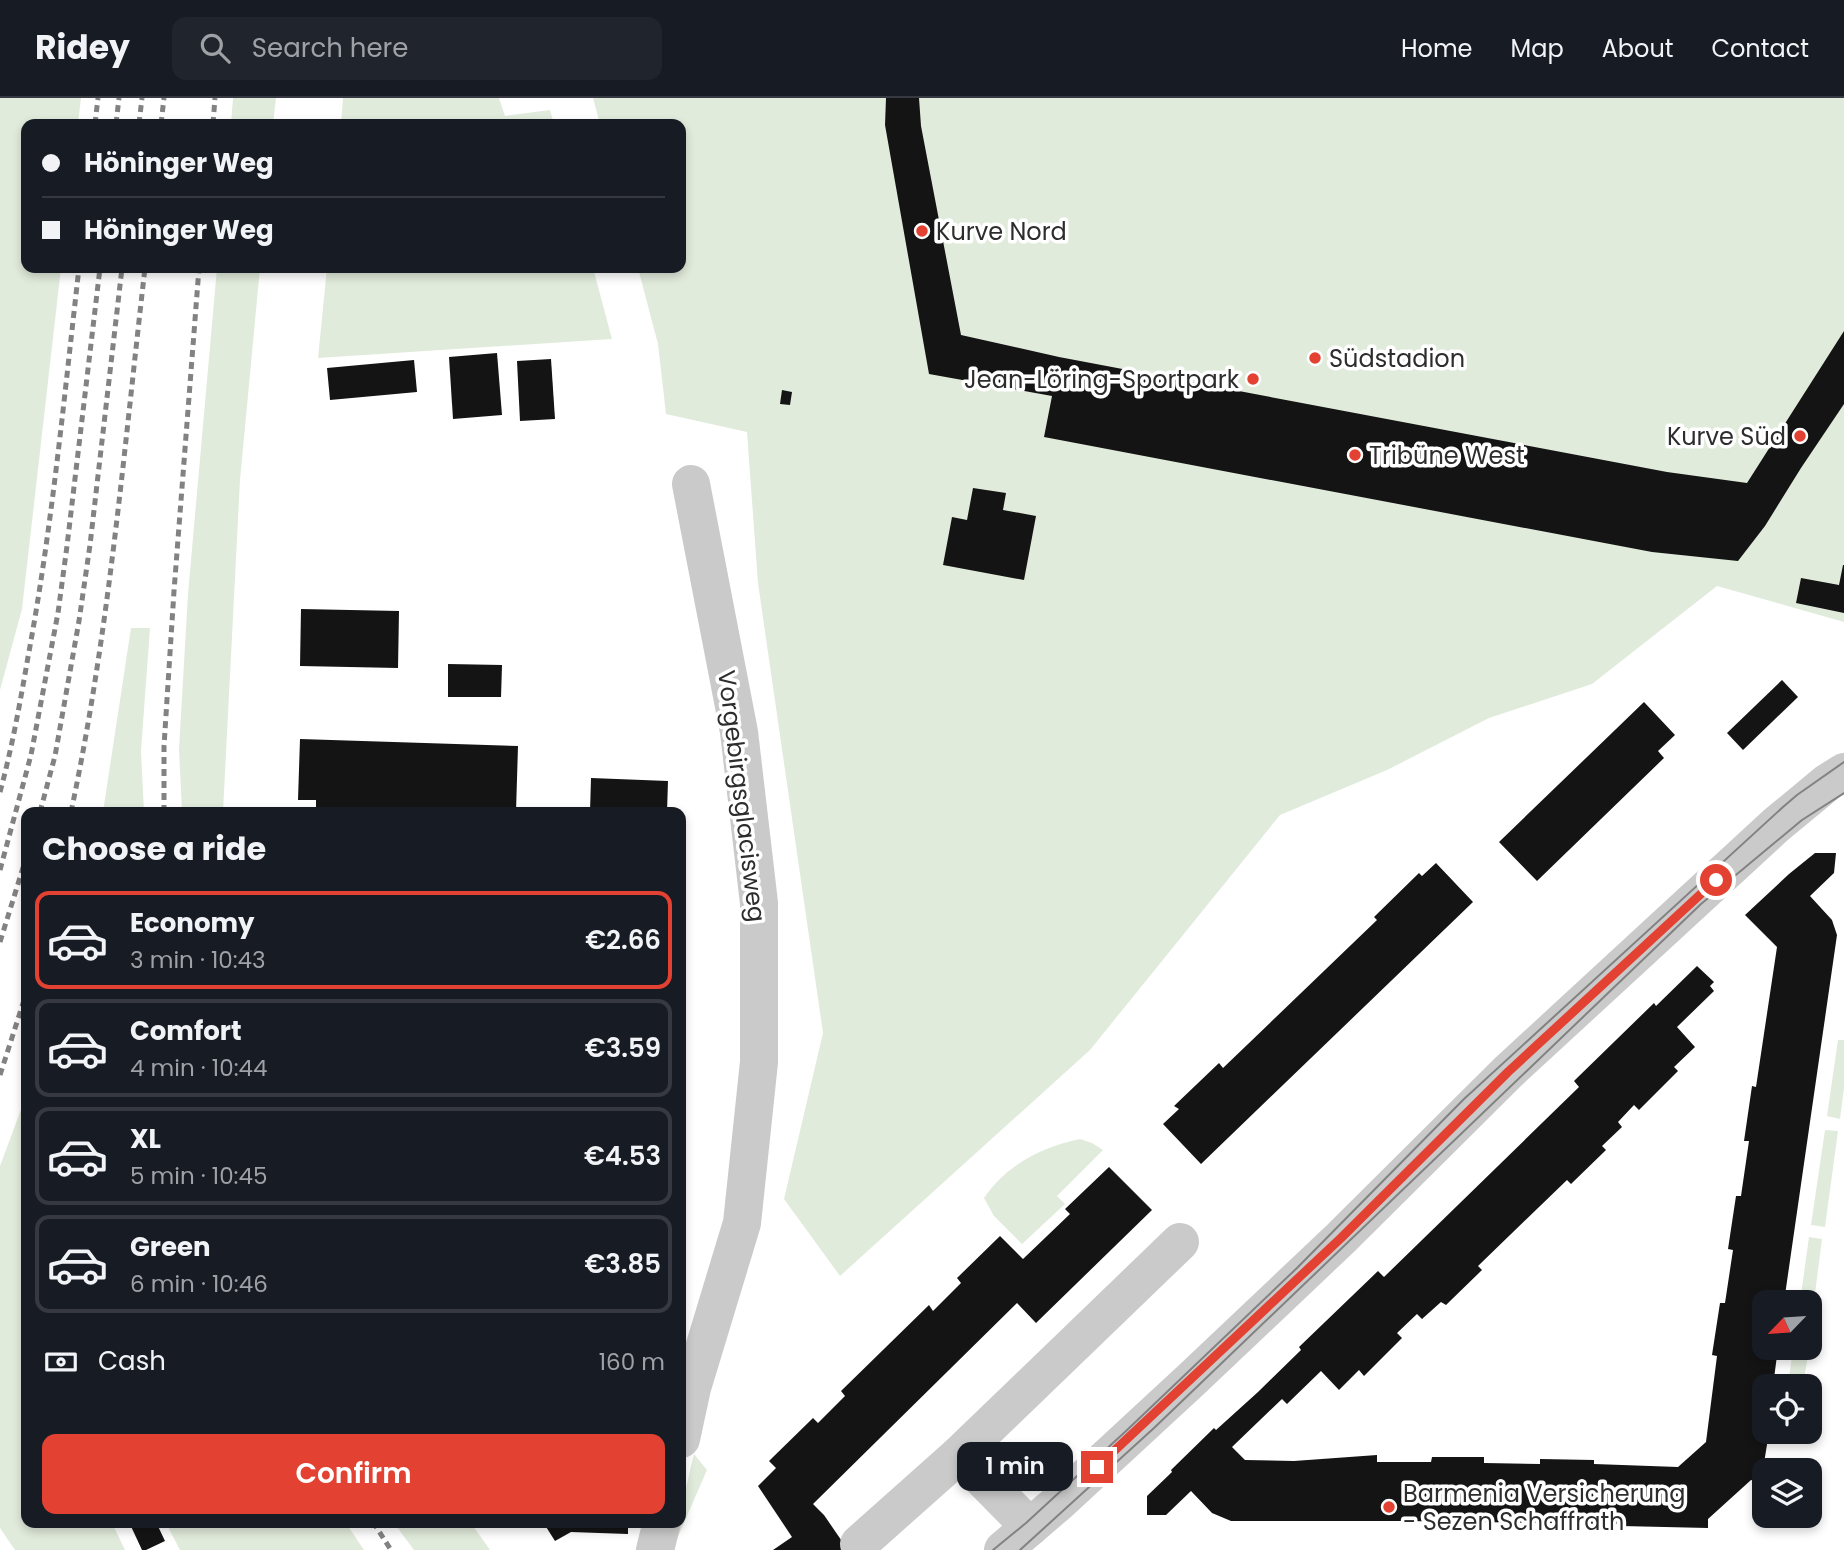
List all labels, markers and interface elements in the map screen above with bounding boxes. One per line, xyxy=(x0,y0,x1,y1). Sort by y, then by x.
search box xyxy=(172,17,662,80)
text: Ridey xyxy=(35,24,130,71)
icon: search xyxy=(196,29,234,67)
text: Search here xyxy=(252,30,408,66)
text: Home xyxy=(1401,32,1473,65)
text: Map xyxy=(1511,32,1564,65)
text: About xyxy=(1602,32,1673,65)
text: Contact xyxy=(1711,32,1809,65)
text: Höninger Weg xyxy=(84,145,274,181)
text: Höninger Weg xyxy=(84,212,274,248)
place label: Kurve Nord xyxy=(936,215,1067,248)
marker: Kurve Nord xyxy=(914,223,930,239)
place label: Südstadion xyxy=(1329,342,1465,375)
marker: Südstadion xyxy=(1307,350,1323,366)
place label: Jean-Löring-Sportpark xyxy=(964,363,1240,396)
marker: Jean-Löring-Sportpark xyxy=(1245,371,1261,387)
place label: Kurve Süd xyxy=(1667,420,1786,453)
marker: Kurve Süd xyxy=(1792,428,1808,444)
place label: Tribüne West xyxy=(1369,439,1525,472)
marker: Tribüne West xyxy=(1347,447,1363,463)
street label: Vorgebirgsglacisweg xyxy=(710,668,774,924)
text: Choose a ride xyxy=(42,826,266,871)
route start xyxy=(1700,864,1732,896)
text: Economy xyxy=(130,905,254,941)
icon: car xyxy=(46,909,109,972)
text: €2.66 xyxy=(585,922,661,958)
text: 3 min · 10:43 xyxy=(130,944,266,976)
text: Comfort xyxy=(130,1013,242,1049)
icon: car xyxy=(46,1017,109,1080)
text: €3.59 xyxy=(585,1030,661,1066)
text: 4 min · 10:44 xyxy=(130,1052,267,1084)
text: XL xyxy=(130,1121,161,1157)
icon: car xyxy=(46,1125,109,1188)
text: €4.53 xyxy=(584,1138,661,1174)
text: 5 min · 10:45 xyxy=(130,1160,267,1192)
text: Green xyxy=(130,1229,211,1265)
icon: car xyxy=(46,1233,109,1296)
text: €3.85 xyxy=(584,1246,661,1282)
text: 6 min · 10:46 xyxy=(130,1268,268,1300)
north arrow xyxy=(1752,1290,1822,1360)
map controls xyxy=(1752,1290,1822,1528)
icon: cash xyxy=(42,1343,80,1381)
text: Cash xyxy=(98,1343,166,1379)
text: 160 m xyxy=(599,1346,665,1378)
button: locate xyxy=(1752,1374,1822,1444)
button: Confirm xyxy=(42,1434,665,1514)
callout: 1 min xyxy=(957,1442,1072,1492)
text: 1 min xyxy=(985,1450,1045,1482)
route end xyxy=(1081,1451,1113,1483)
button: layers xyxy=(1752,1458,1822,1528)
place label: Barmenia Versicherung - Sezen Schaffrath xyxy=(1403,1477,1686,1538)
marker: Barmenia Versicherung - Sezen Schaffrath xyxy=(1381,1499,1397,1515)

